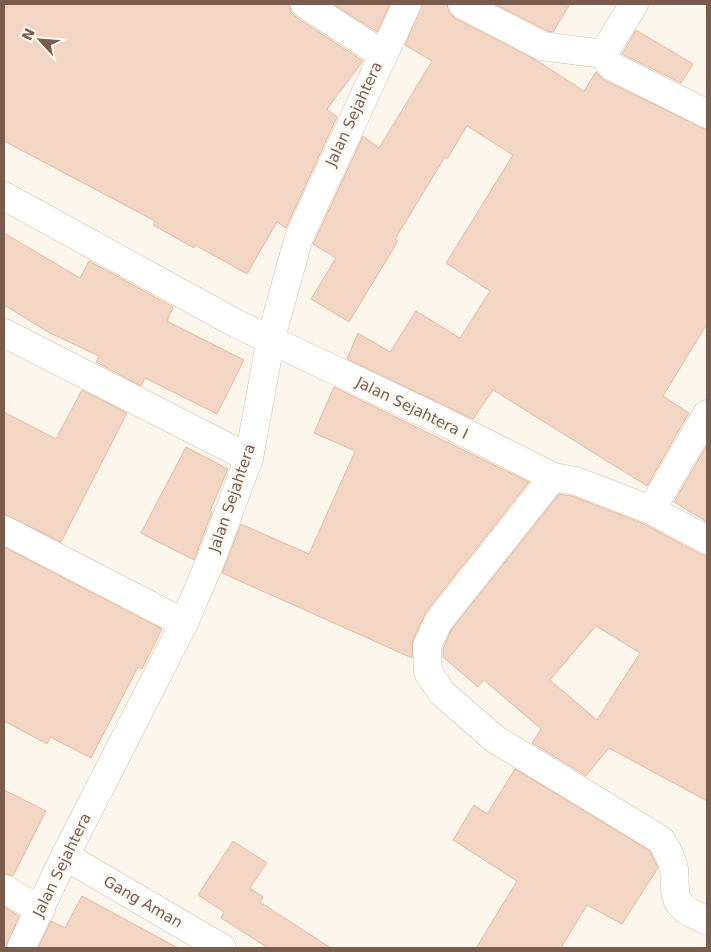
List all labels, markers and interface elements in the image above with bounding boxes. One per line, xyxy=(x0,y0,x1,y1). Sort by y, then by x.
north arrow xyxy=(15,15,65,65)
text: N xyxy=(19,26,38,43)
street label: Jalan Sejahtera xyxy=(321,59,386,170)
street label: Jalan Sejahtera I xyxy=(352,373,471,443)
street label: Jalan Sejahtera xyxy=(205,441,259,555)
street label: Jalan Sejahtera xyxy=(29,810,95,921)
street label: Gang Aman xyxy=(100,872,186,932)

